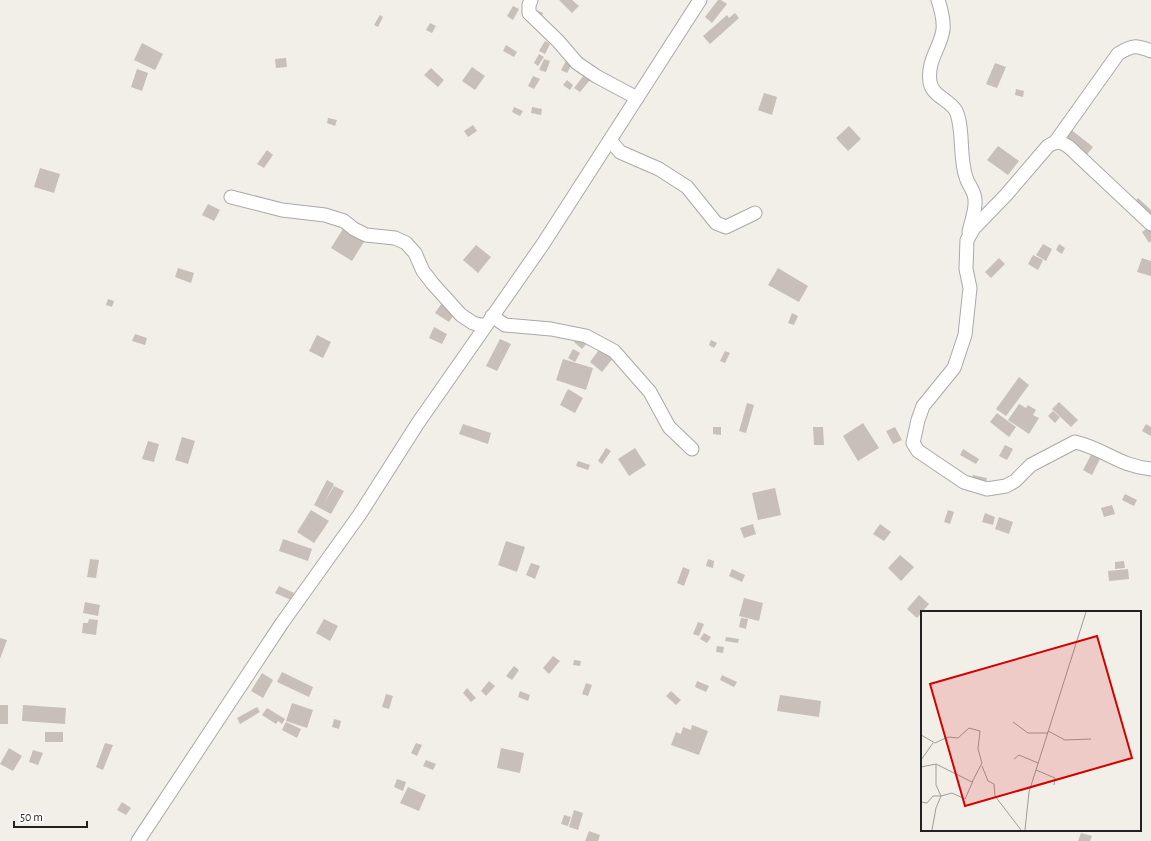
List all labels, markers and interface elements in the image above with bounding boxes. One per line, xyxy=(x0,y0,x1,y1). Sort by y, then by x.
inset map xyxy=(921,611,1141,831)
scale bar xyxy=(14,803,87,829)
text: 50 m xyxy=(20,811,43,823)

